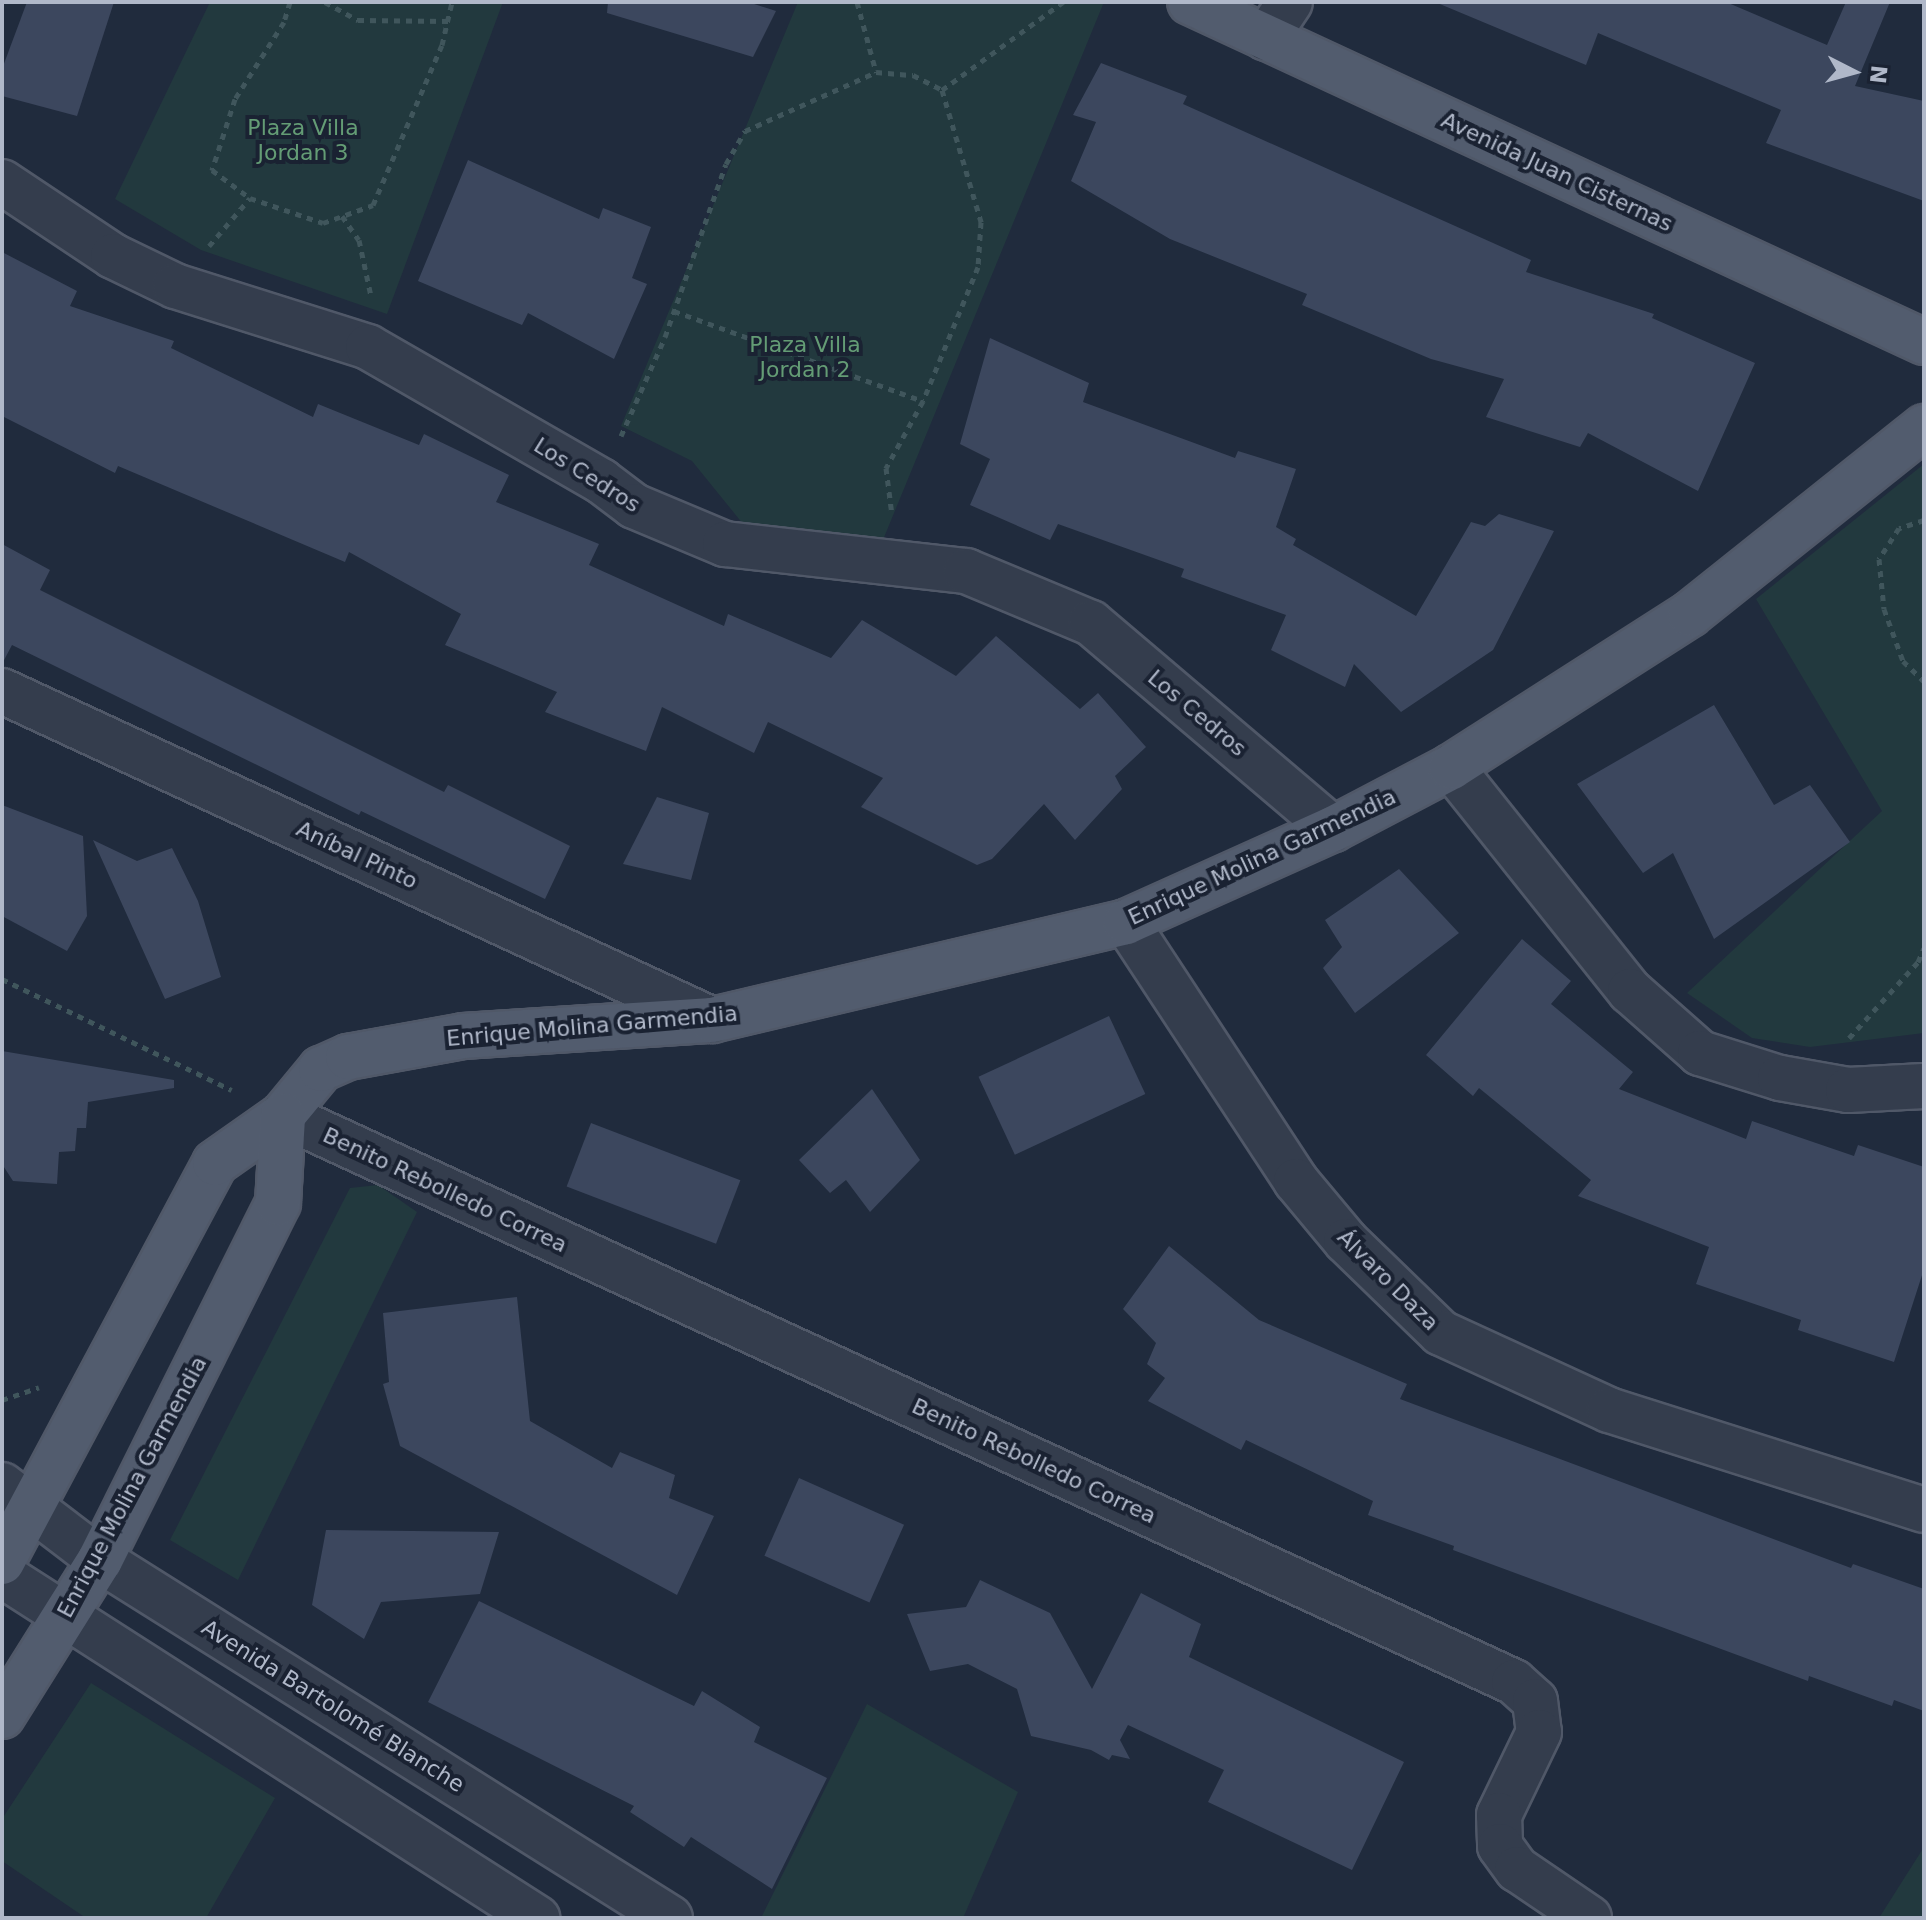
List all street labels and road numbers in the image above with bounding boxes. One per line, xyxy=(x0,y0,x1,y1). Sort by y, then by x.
street label: Avenida Juan Cisternas xyxy=(1437,107,1677,237)
street label: Los Cedros xyxy=(529,432,645,518)
street label: Los Cedros xyxy=(1143,664,1251,762)
street label: Enrique Molina Garmendia xyxy=(1124,783,1400,931)
street label: Aníbal Pinto xyxy=(292,815,422,895)
street label: Enrique Molina Garmendia xyxy=(445,1000,739,1052)
street label: Benito Rebolledo Correa xyxy=(319,1122,571,1258)
street label: Álvaro Daza xyxy=(1332,1224,1444,1336)
street label: Enrique Molina Garmendia xyxy=(52,1352,212,1622)
street label: Benito Rebolledo Correa xyxy=(908,1393,1160,1529)
street label: Avenida Bartolomé Blanche xyxy=(197,1614,469,1798)

